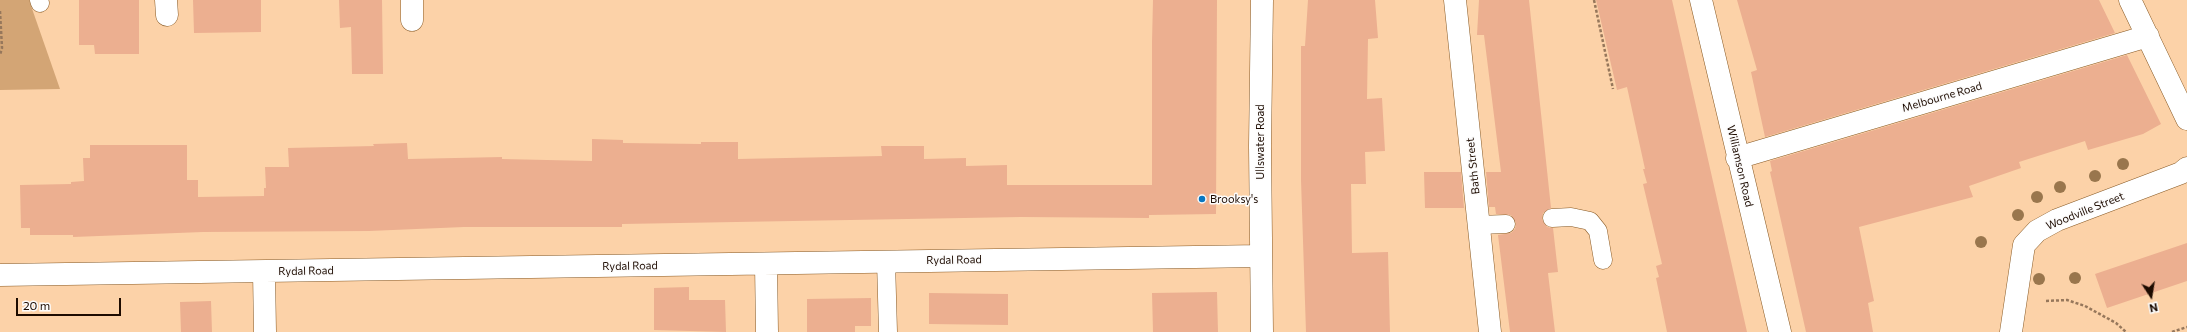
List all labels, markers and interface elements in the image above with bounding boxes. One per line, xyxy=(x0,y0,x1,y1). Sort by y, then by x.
street label: Melbourne Road xyxy=(1900,79,1984,115)
street label: Ullswater Road xyxy=(1253,104,1267,180)
street label: Williamson Road xyxy=(1724,124,1756,208)
street label: Bath Street xyxy=(1463,137,1483,195)
street label: Woodville Street xyxy=(2044,189,2126,233)
place label: Brooksy's xyxy=(1210,192,1258,206)
marker: Brooksy's xyxy=(1197,194,1207,204)
street label: Rydal Road xyxy=(926,253,982,267)
street label: Rydal Road xyxy=(602,259,658,273)
street label: Rydal Road xyxy=(278,264,334,278)
north arrow xyxy=(2131,276,2171,316)
scale bar xyxy=(18,290,123,316)
text: 20 m xyxy=(23,298,50,312)
text: N xyxy=(2148,301,2159,315)

